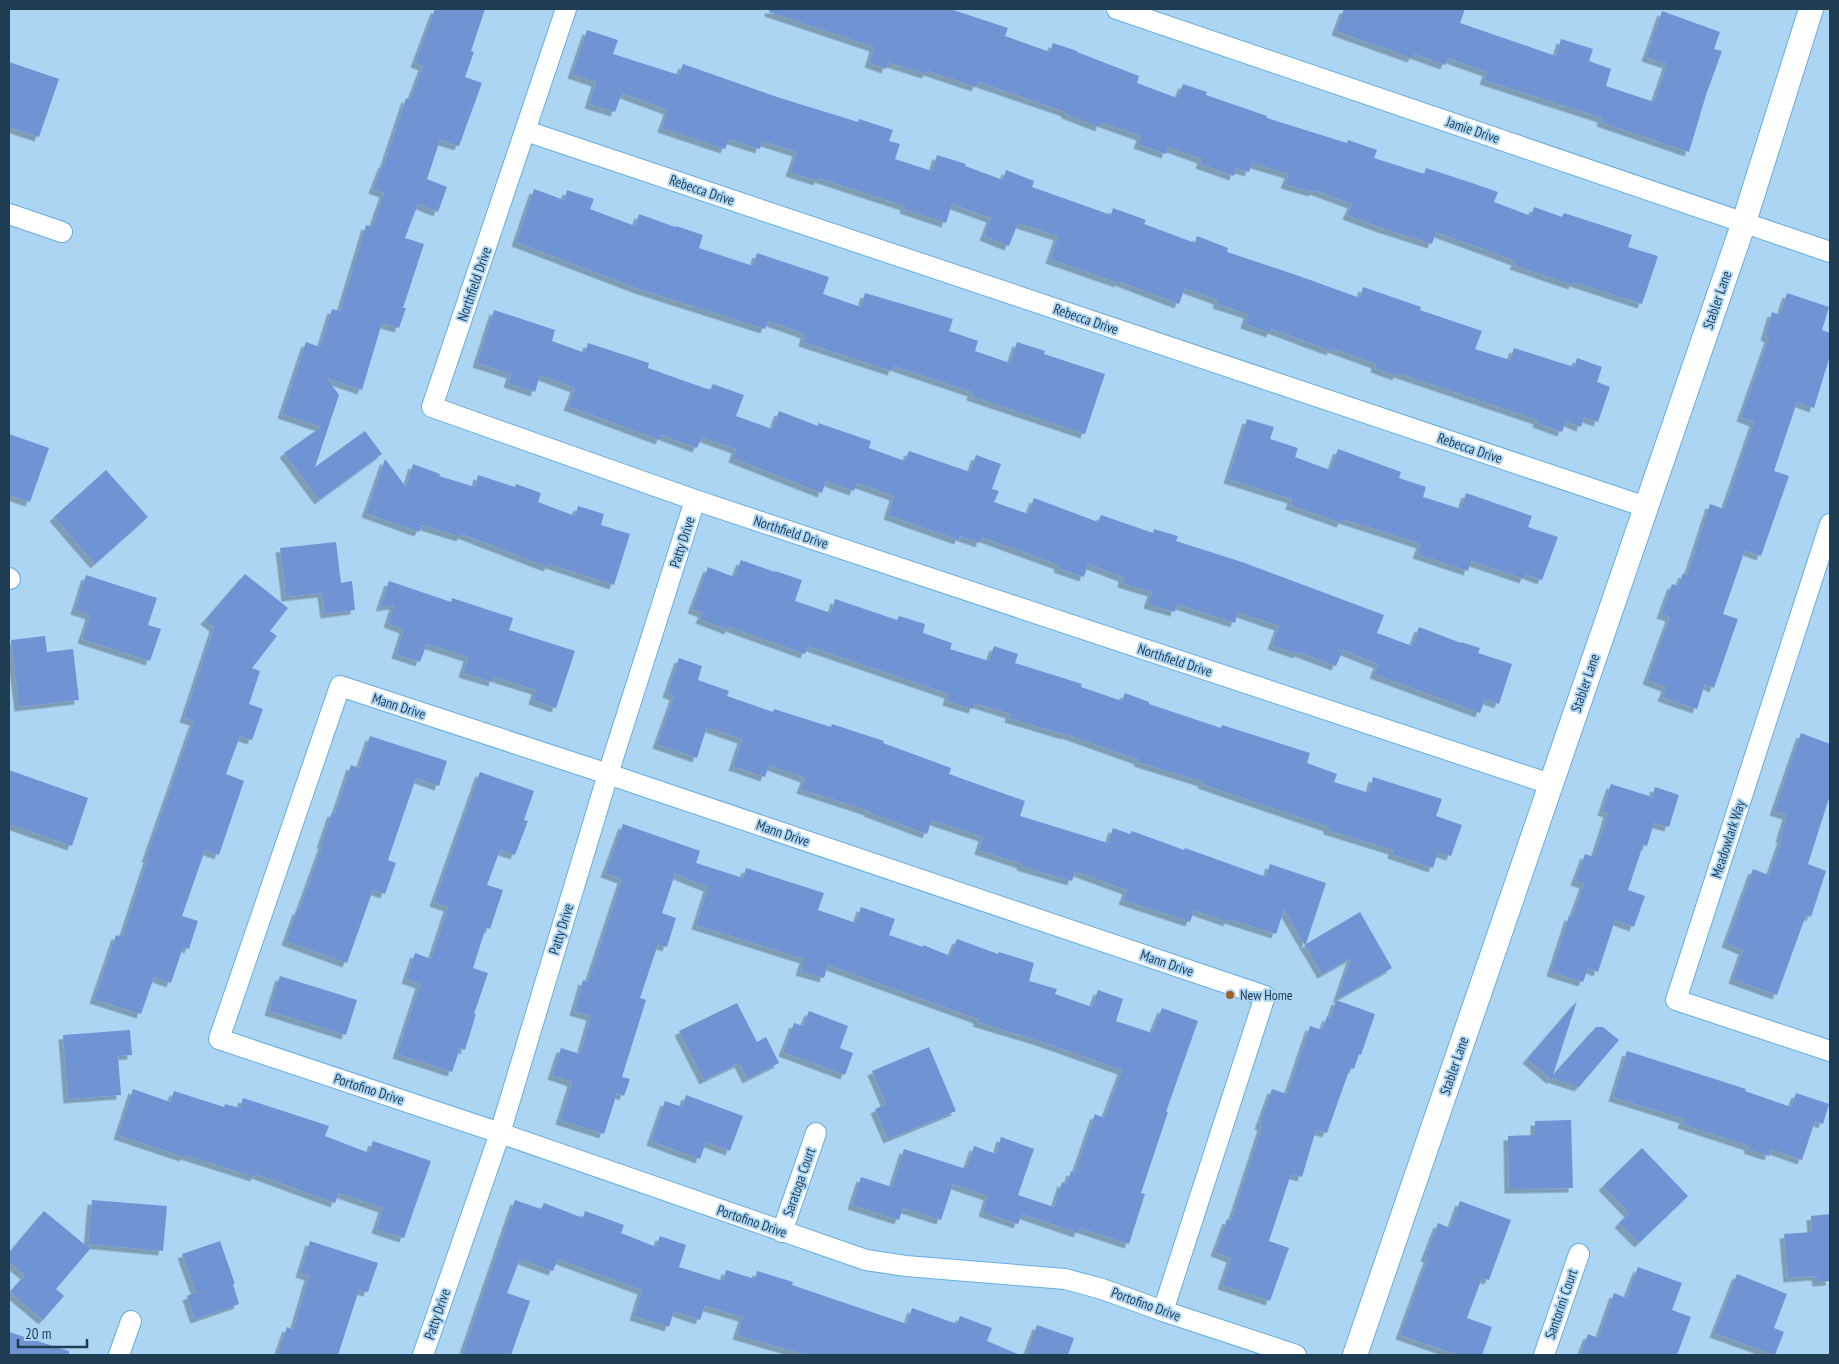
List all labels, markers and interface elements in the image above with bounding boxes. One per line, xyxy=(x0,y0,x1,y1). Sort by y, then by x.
street label: Jamie Drive xyxy=(1443,112,1502,148)
street label: Rebecca Drive xyxy=(667,171,737,210)
street label: Northfield Drive xyxy=(453,244,495,324)
street label: Stabler Lane xyxy=(1699,268,1735,332)
street label: Rebecca Drive xyxy=(1051,300,1121,339)
street label: Rebecca Drive xyxy=(1435,429,1505,468)
street label: Northfield Drive xyxy=(751,511,831,553)
street label: Patty Drive xyxy=(665,514,699,570)
street label: Northfield Drive xyxy=(1135,639,1215,681)
street label: Stabler Lane xyxy=(1567,651,1603,715)
street label: Mann Drive xyxy=(370,689,428,723)
street label: Meadowlark Way xyxy=(1707,797,1749,880)
street label: Mann Drive xyxy=(754,816,812,851)
street label: Patty Drive xyxy=(545,901,577,957)
street label: Mann Drive xyxy=(1138,946,1196,981)
place label: New Home xyxy=(1240,986,1293,1004)
marker: New Home xyxy=(1224,989,1236,1001)
street label: Stabler Lane xyxy=(1436,1034,1472,1098)
street label: Portofino Drive xyxy=(332,1069,407,1109)
street label: Saratoga Court xyxy=(779,1145,819,1219)
street label: Portofino Drive xyxy=(715,1201,789,1241)
street label: Santorini Court xyxy=(1541,1267,1581,1341)
street label: Portofino Drive xyxy=(1109,1283,1183,1325)
street label: Patty Drive xyxy=(420,1286,454,1342)
scale bar xyxy=(18,1316,86,1348)
text: 20 m xyxy=(25,1324,51,1343)

